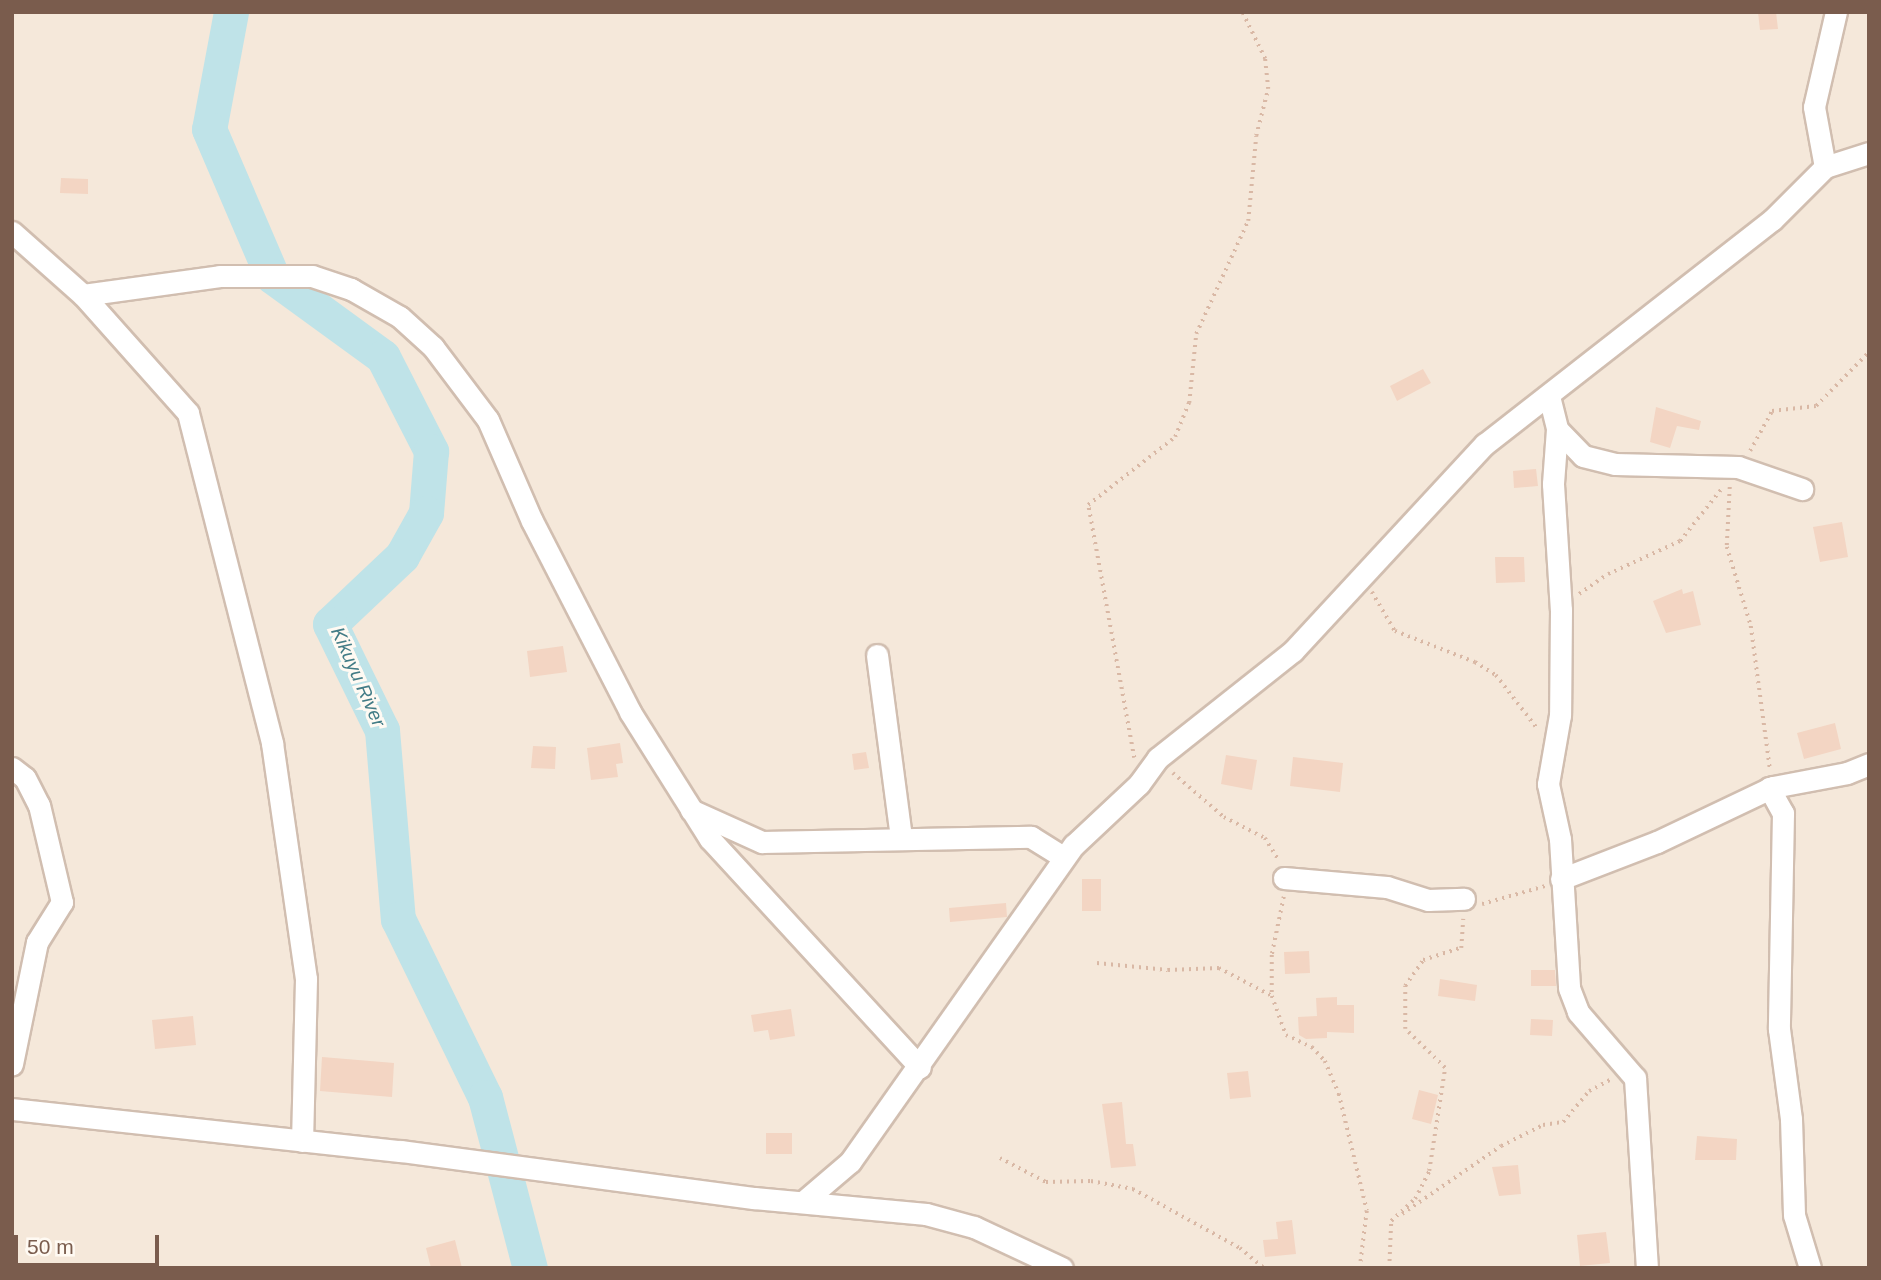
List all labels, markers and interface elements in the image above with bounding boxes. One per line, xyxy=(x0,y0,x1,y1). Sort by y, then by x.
water label: Kikuyu River xyxy=(326,624,390,730)
scale bar xyxy=(18,1220,163,1264)
text: 50 m xyxy=(27,1235,74,1258)

